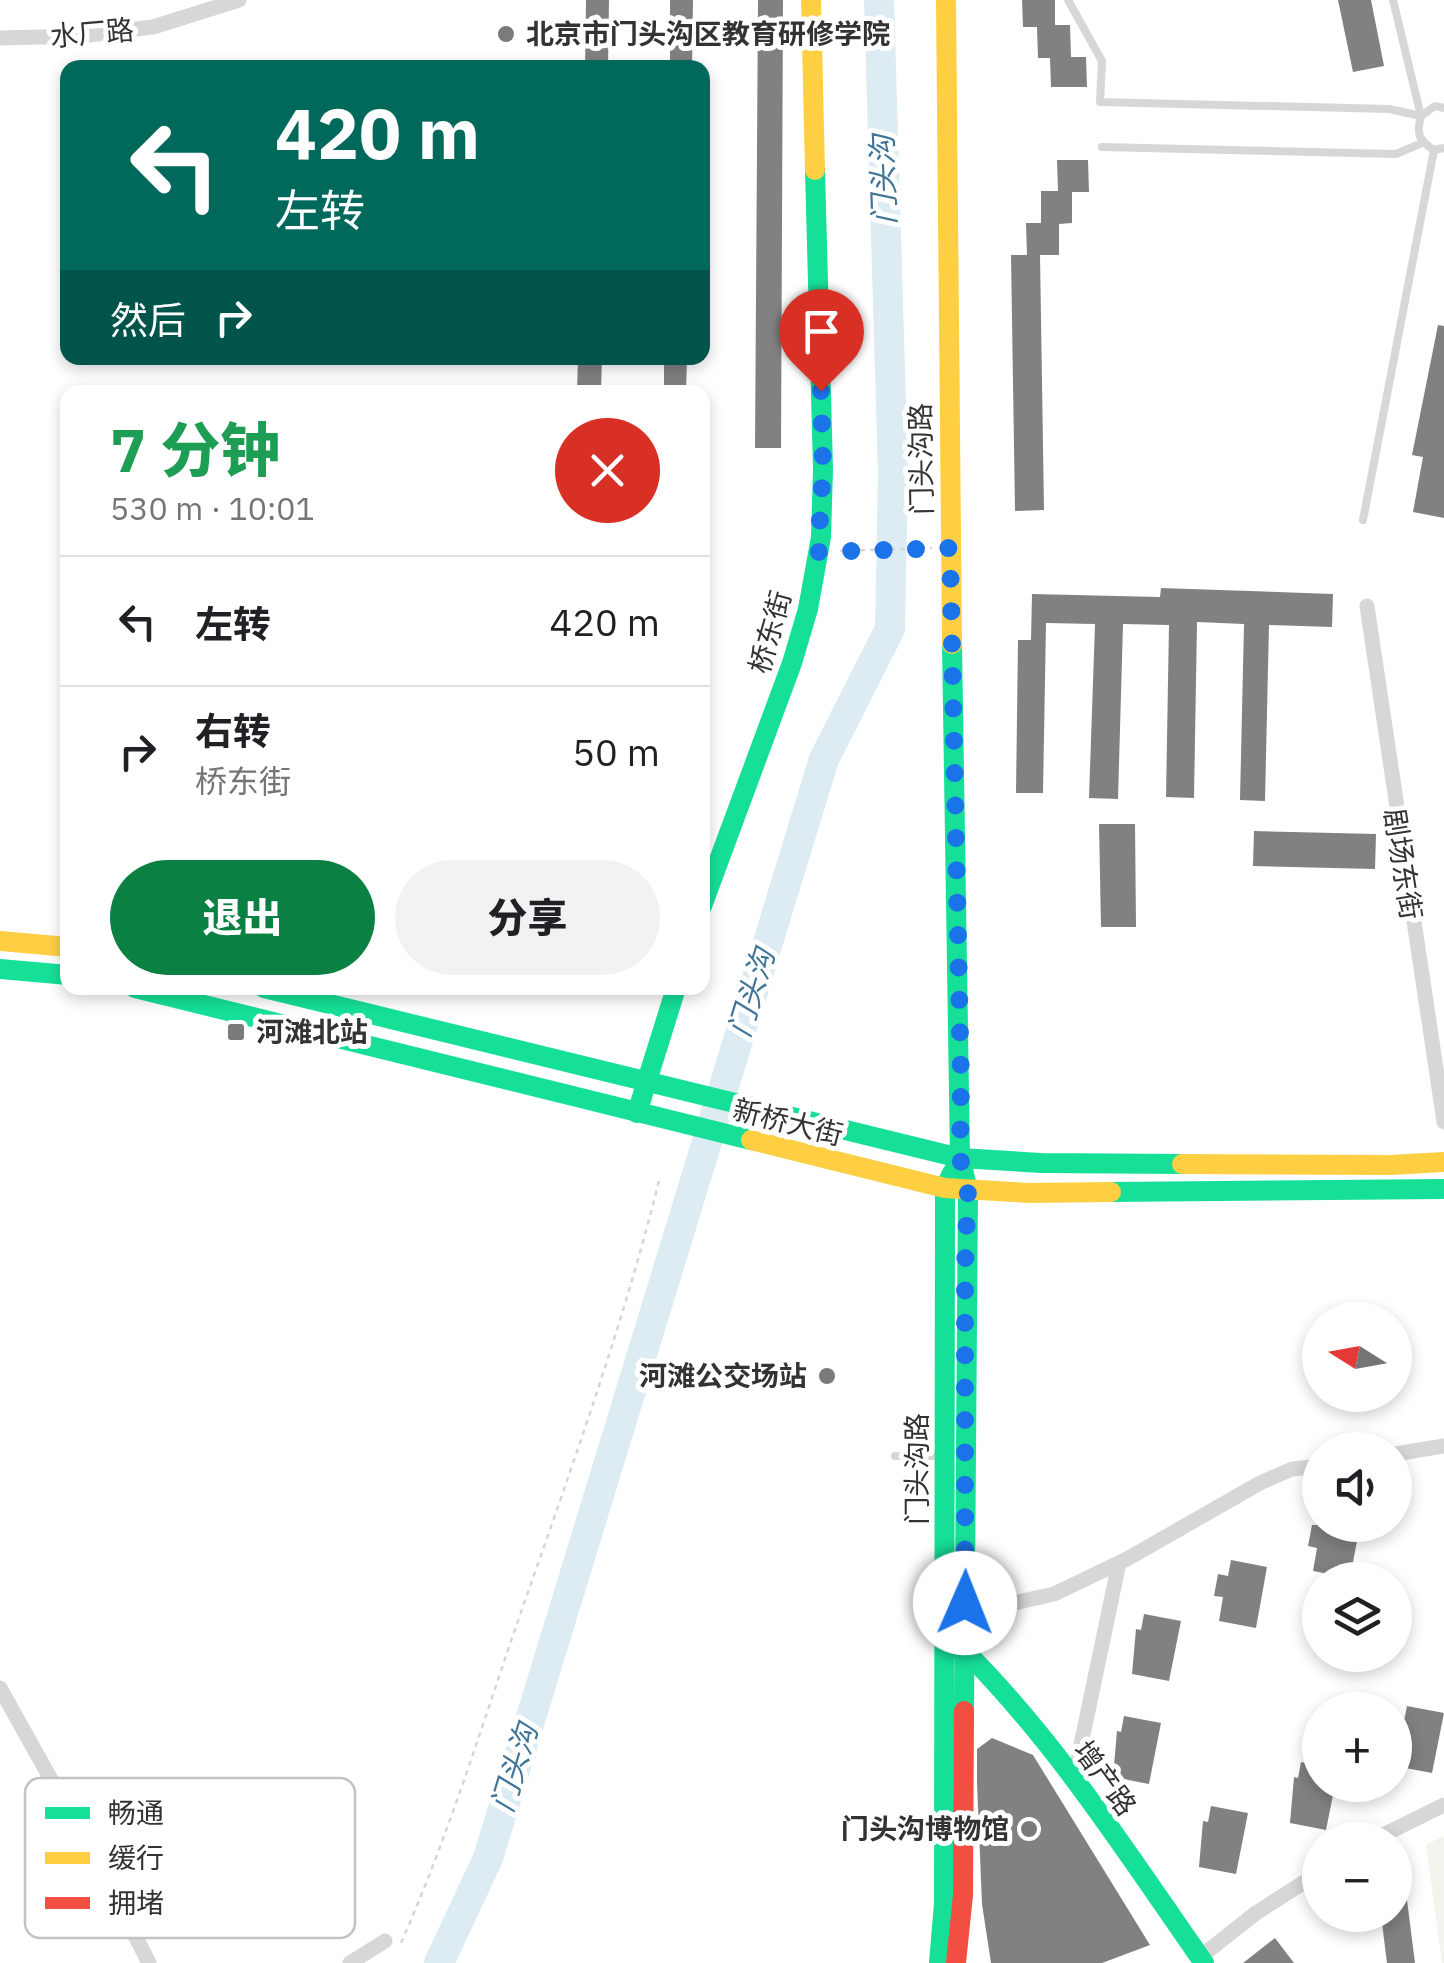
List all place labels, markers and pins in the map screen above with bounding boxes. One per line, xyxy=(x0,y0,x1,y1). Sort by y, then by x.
place label: 北京市门头沟区教育研修学院 xyxy=(526,15,890,52)
marker: 北京市门头沟区教育研修学院 xyxy=(495,23,517,45)
pin xyxy=(779,289,864,392)
place label: 河滩北站 xyxy=(256,1013,368,1050)
marker: 河滩北站 xyxy=(225,1021,247,1043)
place label: 河滩公交场站 xyxy=(639,1357,807,1394)
marker: 河滩公交场站 xyxy=(816,1365,838,1387)
place label: 门头沟博物馆 xyxy=(841,1810,1009,1847)
marker: 门头沟博物馆 xyxy=(1018,1818,1040,1840)

